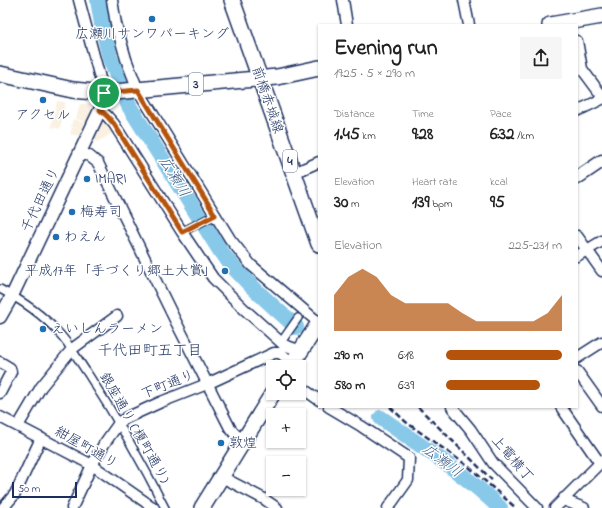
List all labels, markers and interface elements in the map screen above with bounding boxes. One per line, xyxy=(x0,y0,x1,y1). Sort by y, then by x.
marker: 広瀬川サンワパーキング xyxy=(147,14,157,24)
place label: 広瀬川サンワパーキング xyxy=(75,24,229,45)
text: Evening run xyxy=(334,33,438,65)
button: share xyxy=(520,37,562,79)
street label: 前橋赤城線 xyxy=(246,63,288,137)
text: 19:25 · 5 × 290 m xyxy=(334,64,415,83)
road number: 3 xyxy=(189,73,203,95)
pin xyxy=(87,76,121,110)
icon: arrive xyxy=(93,82,115,104)
marker: アクセル xyxy=(38,95,48,105)
place label: アクセル xyxy=(15,105,71,126)
text: Distance xyxy=(334,106,375,122)
text: Time xyxy=(412,106,434,122)
text: Pace xyxy=(490,106,511,122)
text: 1.45 xyxy=(334,122,360,147)
text: 9:28 xyxy=(412,122,433,147)
text: 6:32 xyxy=(490,122,514,147)
text: km xyxy=(360,128,376,144)
text: /km xyxy=(514,128,534,144)
road number: 4 xyxy=(283,150,297,172)
water label: 広瀬川 xyxy=(153,152,195,202)
street label: 千代田通り xyxy=(16,164,66,236)
place label: IMARI xyxy=(95,169,126,190)
marker: IMARI xyxy=(82,174,92,184)
text: Elevation xyxy=(334,174,374,190)
text: Heart rate xyxy=(412,174,457,190)
text: kcal xyxy=(490,174,508,190)
text: 30 xyxy=(334,190,348,215)
text: 139 xyxy=(412,190,430,215)
text: 95 xyxy=(490,190,505,215)
text: m xyxy=(348,196,360,212)
text: bpm xyxy=(430,196,453,212)
place label: 梅寿司 xyxy=(80,202,122,223)
marker: 梅寿司 xyxy=(67,207,77,217)
place label: わえん xyxy=(64,227,106,248)
marker: わえん xyxy=(51,232,61,242)
text: Elevation xyxy=(334,236,382,255)
text: 225–231 m xyxy=(509,236,562,255)
place label: 平成17年「手づくり郷土大賞」 xyxy=(25,261,217,282)
marker: 平成17年「手づくり郷土大賞」 xyxy=(220,266,230,276)
place label: えいしんラーメン xyxy=(51,319,163,340)
marker: えいしんラーメン xyxy=(38,324,48,334)
district label: 千代田町五丁目 xyxy=(97,340,203,362)
text: 290 m xyxy=(334,346,363,365)
text: 6:18 xyxy=(398,346,414,365)
map controls xyxy=(266,360,306,496)
button: locate xyxy=(266,360,306,400)
street label: 下町通り xyxy=(138,365,198,405)
street label: 銀座通り (榎町通り) xyxy=(94,368,174,488)
text: 580 m xyxy=(334,376,365,395)
text: 6:39 xyxy=(398,376,414,395)
button: + xyxy=(266,408,306,448)
street label: 紺屋町通り xyxy=(50,421,122,475)
street label: 上電横丁 xyxy=(486,431,538,487)
place label: 敦煌 xyxy=(229,433,257,454)
marker: 敦煌 xyxy=(216,438,226,448)
water label: 広瀬川 xyxy=(417,439,467,483)
button: − xyxy=(266,456,306,496)
scale bar xyxy=(12,480,77,499)
text: 50 m xyxy=(18,481,40,497)

